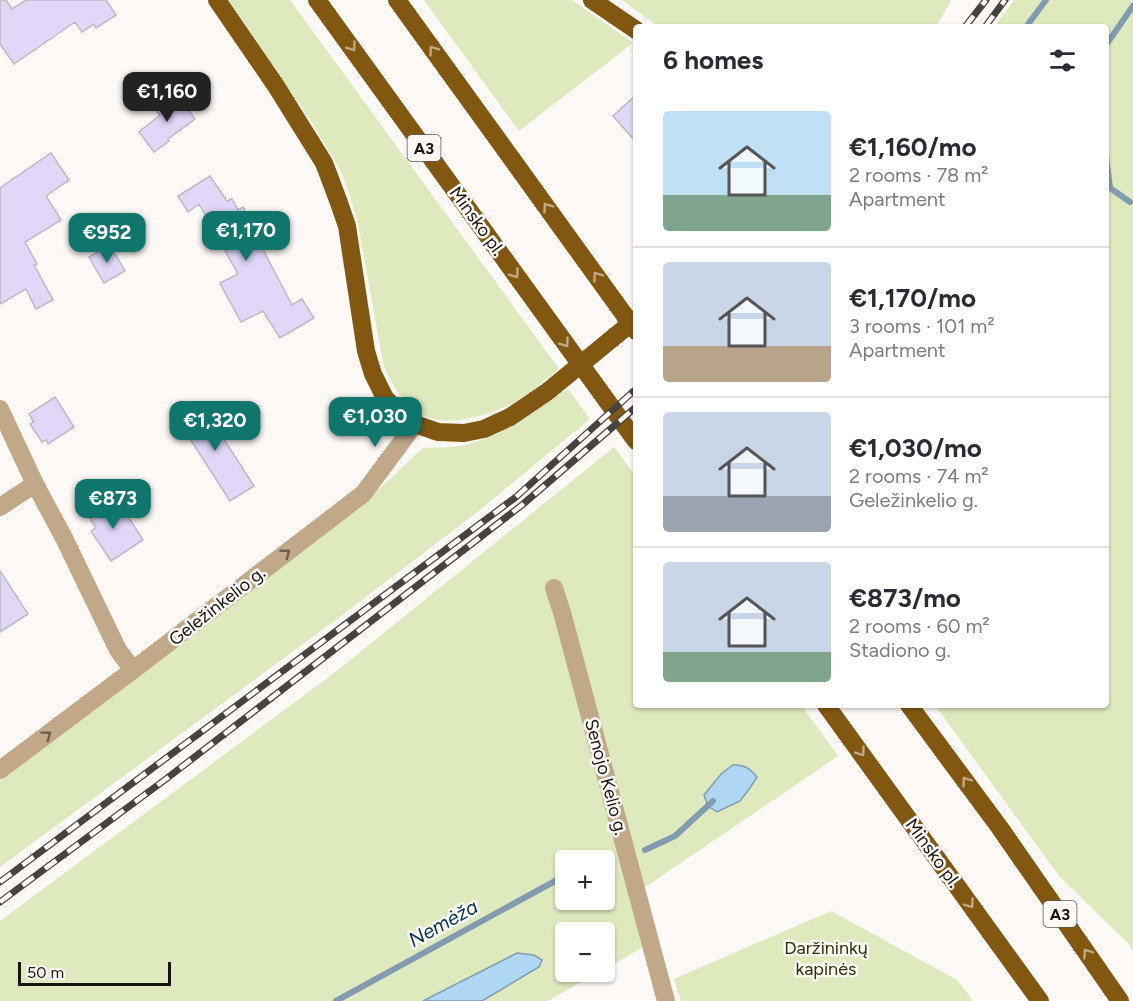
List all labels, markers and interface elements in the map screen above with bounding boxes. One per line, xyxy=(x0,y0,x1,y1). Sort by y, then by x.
one-way arrow xyxy=(344,41,355,52)
text: 6 homes xyxy=(663,44,763,76)
icon: filters xyxy=(1046,44,1079,77)
one-way arrow xyxy=(429,45,440,56)
pin: €1,160 xyxy=(118,72,216,123)
text: €1,160 xyxy=(137,79,197,103)
text: €1,160/mo xyxy=(849,131,977,163)
road number: A3 xyxy=(408,135,440,161)
icon: home xyxy=(711,135,783,207)
text: 2 rooms · 78 m² xyxy=(849,163,989,187)
street label: Minsko pl. xyxy=(445,182,509,260)
text: Apartment xyxy=(849,187,946,211)
one-way arrow xyxy=(544,203,555,214)
pin: €1,170 xyxy=(197,211,295,262)
pin: €952 xyxy=(71,213,143,264)
text: €1,170 xyxy=(216,218,276,242)
text: €952 xyxy=(83,220,131,244)
one-way arrow xyxy=(508,267,519,278)
one-way arrow xyxy=(593,271,604,282)
text: €1,170/mo xyxy=(849,282,976,314)
icon: home xyxy=(711,286,783,358)
text: 3 rooms · 101 m² xyxy=(849,314,995,338)
one-way arrow xyxy=(558,337,569,348)
text: Apartment xyxy=(849,338,946,362)
pin: €1,030 xyxy=(326,397,424,448)
pin: €1,320 xyxy=(166,401,264,452)
text: €1,030 xyxy=(343,404,407,428)
text: €1,320 xyxy=(183,408,247,432)
text: €1,030/mo xyxy=(849,432,982,464)
icon: home xyxy=(711,436,783,508)
text: 2 rooms · 74 m² xyxy=(849,464,989,488)
pin: €873 xyxy=(77,479,149,530)
text: €873 xyxy=(89,486,137,510)
text: Geležinkelio g. xyxy=(849,488,978,512)
one-way arrow xyxy=(279,550,290,561)
street label: Geležinkelio g. xyxy=(164,562,270,650)
text: €873/mo xyxy=(849,582,961,614)
icon: home xyxy=(711,586,783,658)
text: 2 rooms · 60 m² xyxy=(849,614,990,638)
text: Stadiono g. xyxy=(849,638,951,662)
street label: Senojo Kelio g. xyxy=(580,717,632,837)
one-way arrow xyxy=(40,731,51,742)
one-way arrow xyxy=(853,746,864,757)
one-way arrow xyxy=(962,776,973,787)
street label: Minsko pl. xyxy=(901,814,965,892)
map controls xyxy=(555,850,615,982)
button: + xyxy=(555,850,615,910)
water label: Nemėža xyxy=(404,894,482,952)
one-way arrow xyxy=(963,897,974,908)
road number: A3 xyxy=(1044,901,1076,927)
button: − xyxy=(555,922,615,982)
park label: Daržininkų kapinės xyxy=(784,937,868,980)
one-way arrow xyxy=(1083,949,1094,960)
scale bar xyxy=(18,959,171,986)
text: 50 m xyxy=(27,963,64,982)

